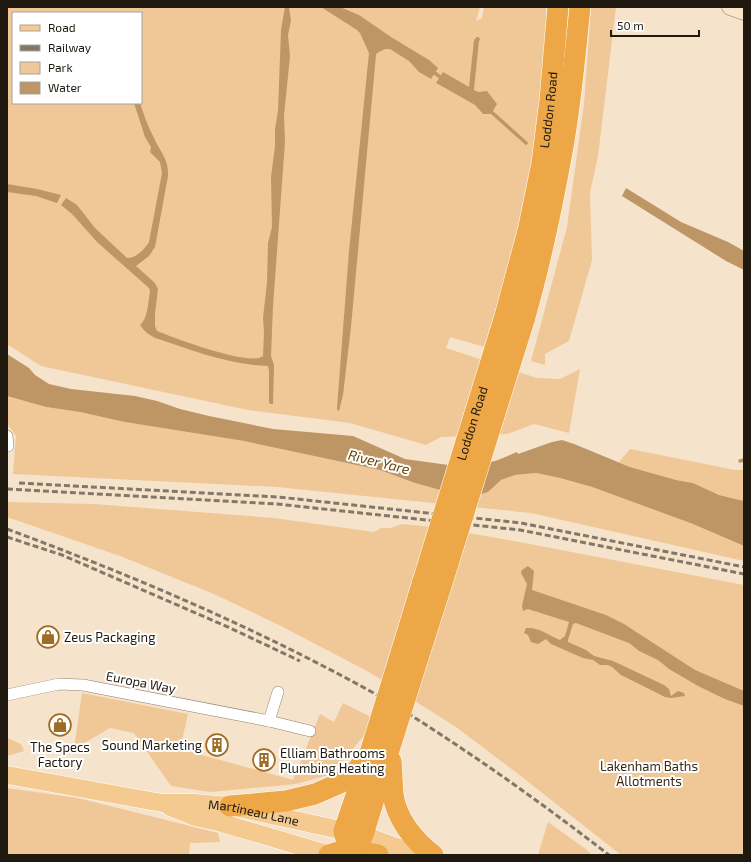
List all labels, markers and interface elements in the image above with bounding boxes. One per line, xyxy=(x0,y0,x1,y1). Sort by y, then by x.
legend xyxy=(12,12,142,104)
scale bar xyxy=(611,12,699,38)
text: 50 m xyxy=(617,18,644,32)
text: Road xyxy=(48,20,76,34)
text: Railway xyxy=(48,40,92,54)
text: Park xyxy=(48,60,73,74)
street label: Loddon Road xyxy=(536,71,560,149)
text: Water xyxy=(48,80,82,94)
street label: Loddon Road xyxy=(453,384,491,462)
water label: River Yare xyxy=(346,446,412,478)
shop icon: Zeus Packaging xyxy=(35,624,61,650)
place label: Zeus Packaging xyxy=(64,629,155,645)
street label: Europa Way xyxy=(105,667,177,697)
shop icon: The Specs Factory xyxy=(47,712,73,738)
building icon: Sound Marketing xyxy=(204,732,230,758)
place label: Sound Marketing xyxy=(102,737,202,753)
place label: The Specs Factory xyxy=(30,739,90,770)
place label: Elliam Bathrooms Plumbing Heating xyxy=(280,745,385,776)
building icon: Elliam Bathrooms Plumbing Heating xyxy=(251,747,277,773)
park label: Lakenham Baths Allotments xyxy=(600,758,698,789)
street label: Martineau Lane xyxy=(208,796,301,829)

